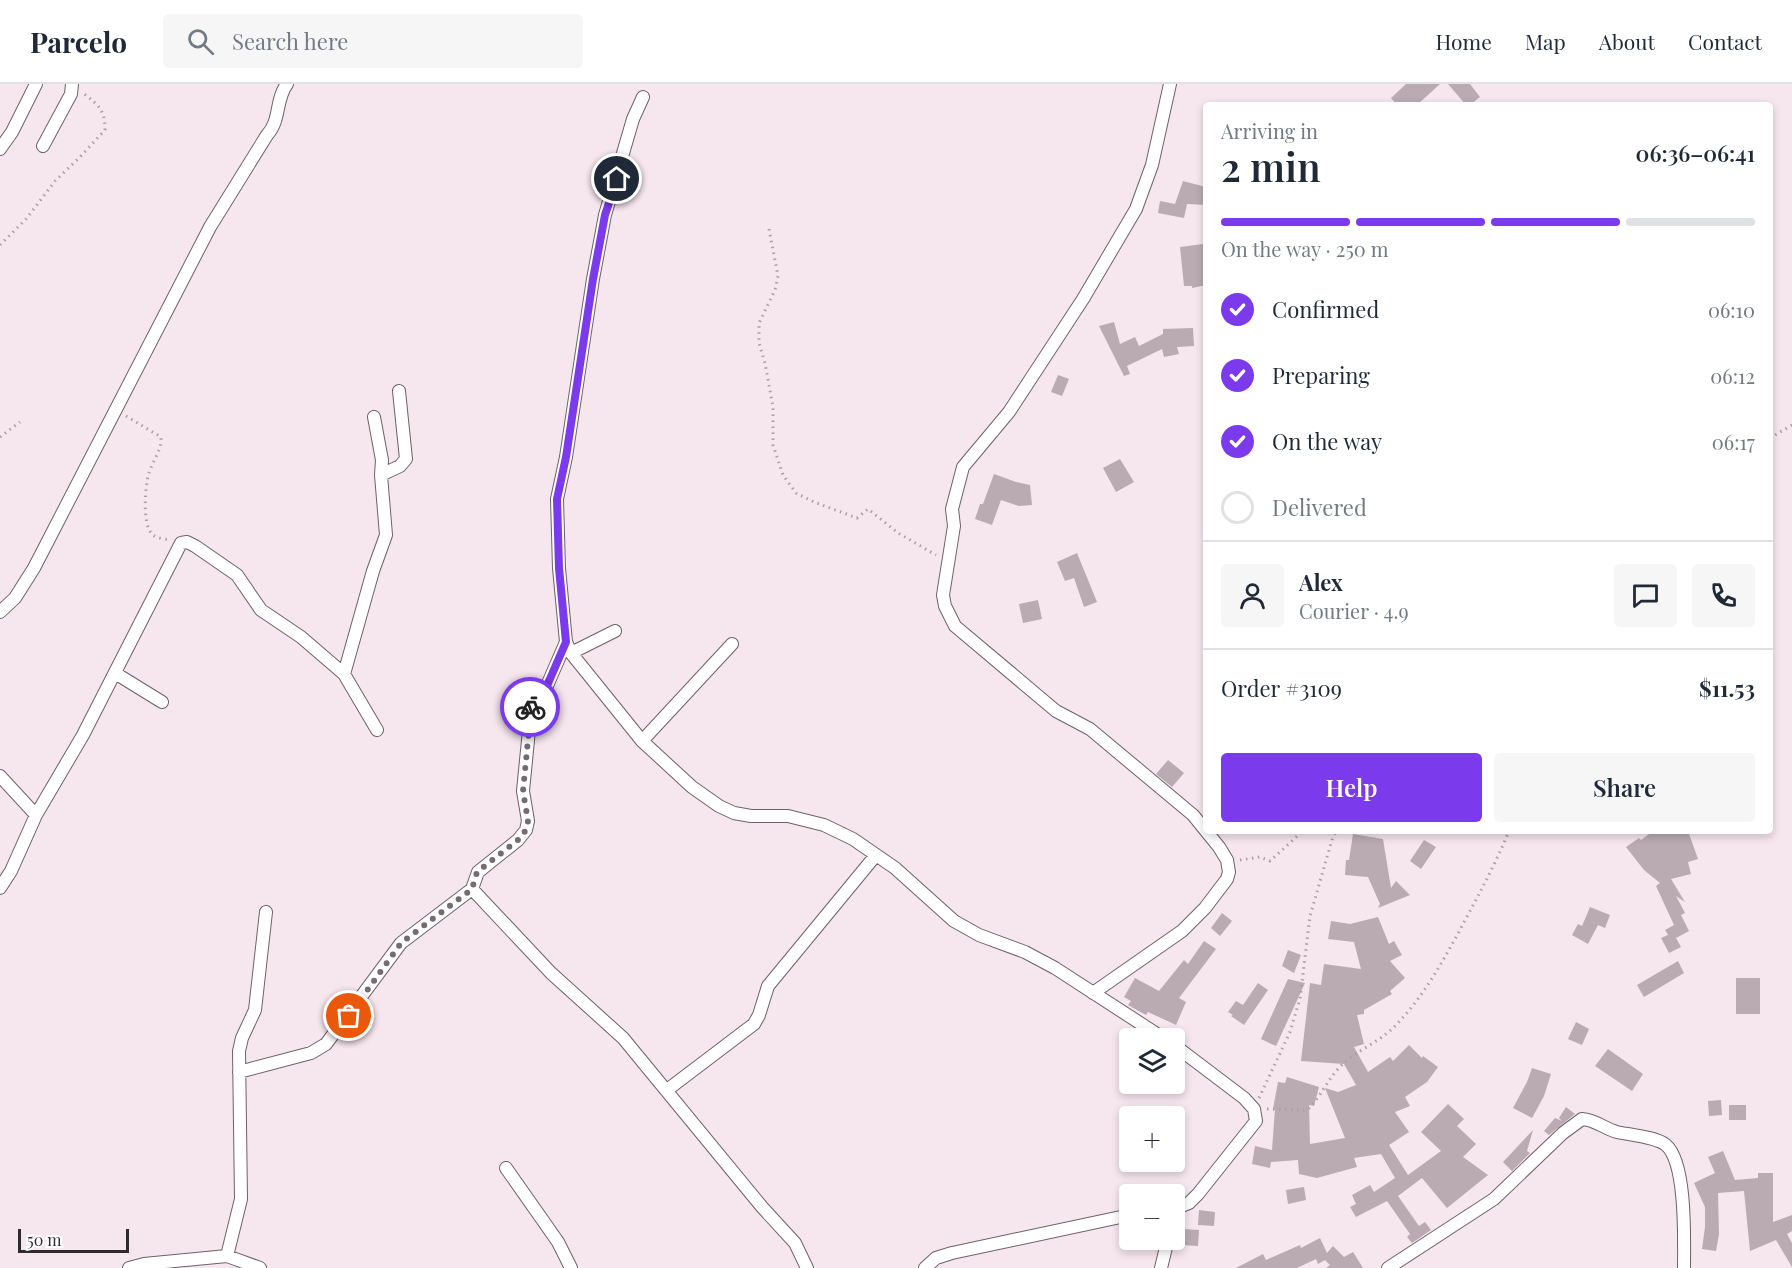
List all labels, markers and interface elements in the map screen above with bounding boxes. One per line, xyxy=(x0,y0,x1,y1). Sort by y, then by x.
search box xyxy=(163,14,583,68)
text: Parcelo xyxy=(30,23,127,60)
icon: search xyxy=(184,25,217,58)
text: Search here xyxy=(232,26,348,56)
text: Home xyxy=(1436,27,1492,55)
text: Map xyxy=(1525,27,1566,55)
text: About xyxy=(1599,27,1655,55)
text: Contact xyxy=(1688,27,1762,55)
text: Arriving in xyxy=(1221,117,1318,144)
text: 06:36–06:41 xyxy=(1636,138,1755,168)
text: 2 min xyxy=(1221,140,1321,192)
pin xyxy=(591,153,642,204)
icon: home xyxy=(600,162,633,195)
text: On the way · 250 m xyxy=(1221,235,1388,262)
icon: check xyxy=(1221,293,1254,326)
text: Confirmed xyxy=(1272,294,1379,324)
text: 06:10 xyxy=(1708,296,1755,323)
icon: check xyxy=(1221,359,1254,392)
text: Preparing xyxy=(1272,360,1370,390)
text: 06:12 xyxy=(1710,362,1755,389)
icon: check xyxy=(1221,425,1254,458)
text: On the way xyxy=(1272,426,1382,456)
text: 06:17 xyxy=(1712,428,1755,455)
text: Delivered xyxy=(1272,492,1367,522)
button: person xyxy=(1221,564,1284,627)
button: chat xyxy=(1614,564,1677,627)
button: phone xyxy=(1692,564,1755,627)
text: Alex xyxy=(1299,567,1343,597)
text: Courier · 4.9 xyxy=(1299,597,1409,624)
text: Order #3109 xyxy=(1221,673,1342,703)
text: $11.53 xyxy=(1699,673,1755,703)
courier xyxy=(500,677,560,737)
icon: bike xyxy=(514,691,547,724)
button: Help xyxy=(1221,753,1482,822)
button: Share xyxy=(1494,753,1755,822)
pin xyxy=(323,990,374,1041)
icon: bag xyxy=(332,999,365,1032)
map controls xyxy=(1119,1028,1185,1250)
button: layers xyxy=(1119,1028,1185,1094)
button: + xyxy=(1119,1106,1185,1172)
button: − xyxy=(1119,1184,1185,1250)
scale bar xyxy=(18,1226,129,1254)
text: 50 m xyxy=(27,1229,61,1250)

